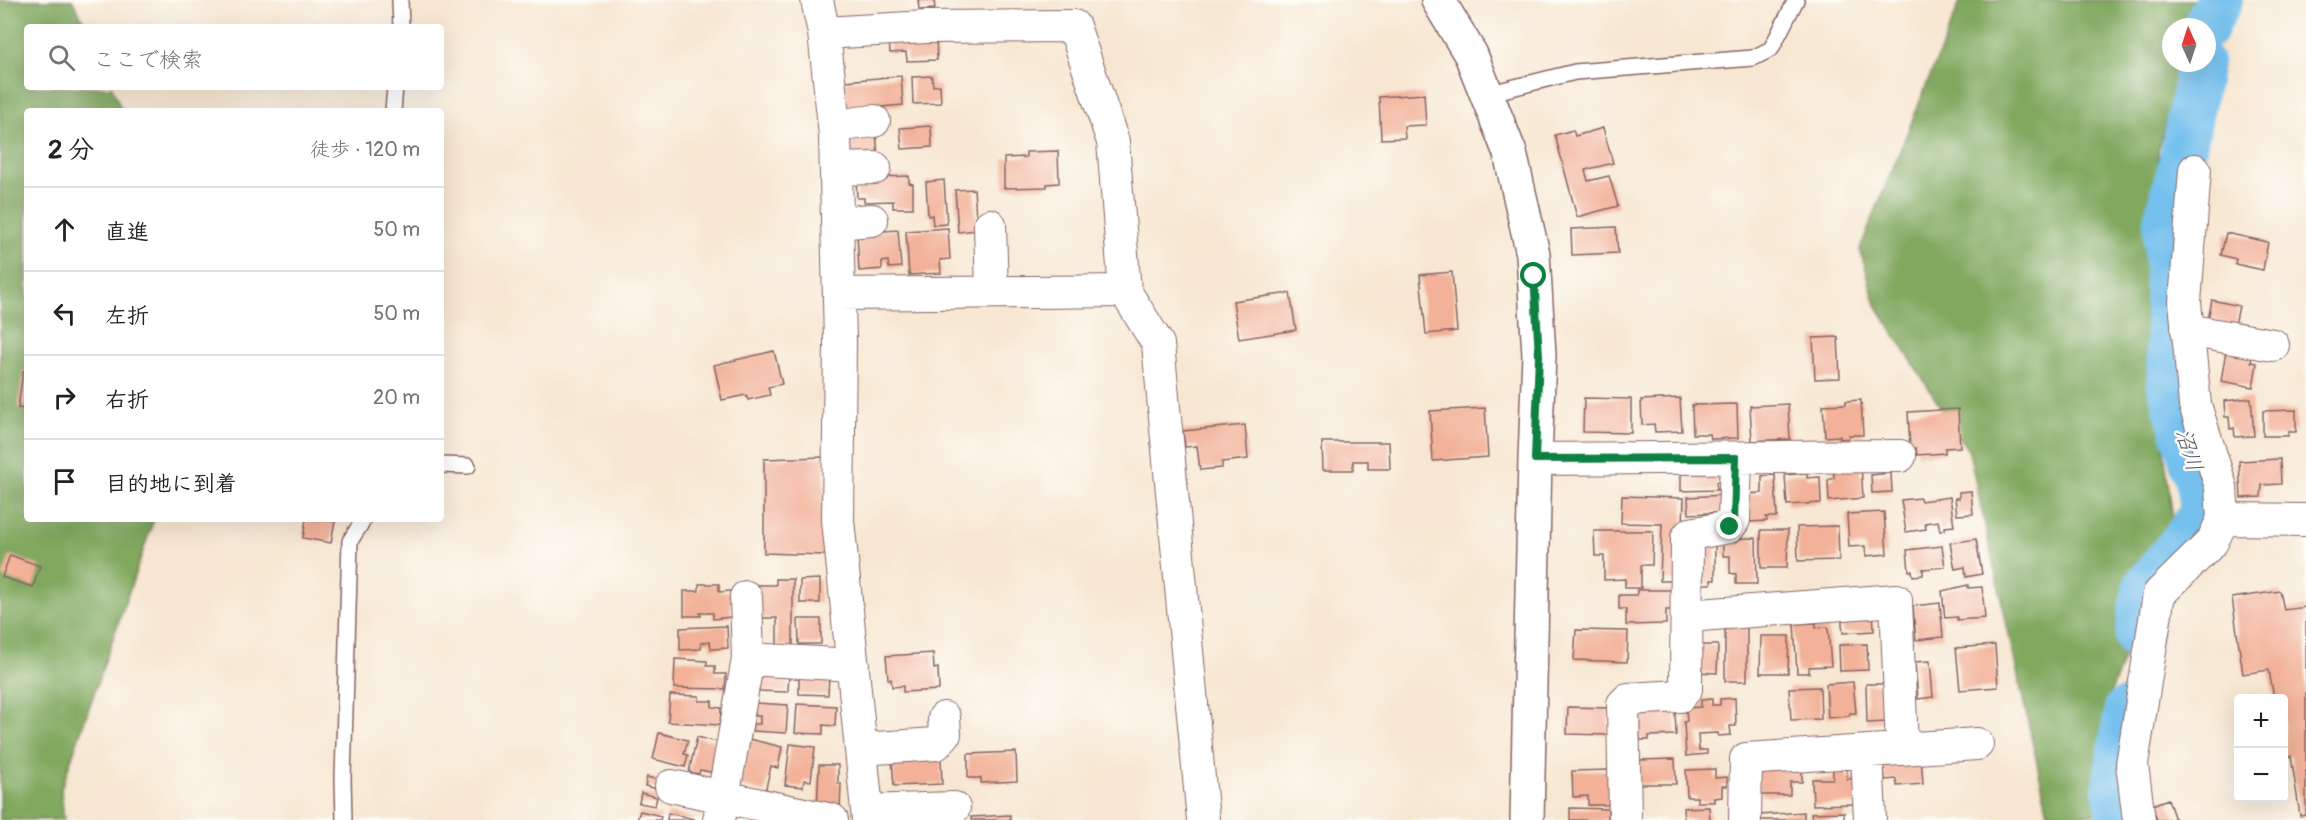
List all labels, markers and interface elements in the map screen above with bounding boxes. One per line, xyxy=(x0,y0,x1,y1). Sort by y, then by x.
north arrow xyxy=(2162,18,2216,72)
search box xyxy=(24,24,444,90)
icon: search xyxy=(45,41,78,74)
text: ここで検索 xyxy=(93,46,203,74)
text: 2 分 xyxy=(48,134,94,166)
text: 徒歩 · 120 m xyxy=(310,137,420,162)
icon: ahead xyxy=(48,213,81,246)
text: 50 m xyxy=(373,217,420,242)
text: 直進 xyxy=(105,218,149,246)
route start xyxy=(1520,262,1546,288)
icon: left xyxy=(48,297,81,330)
text: 50 m xyxy=(373,301,420,326)
text: 左折 xyxy=(105,302,149,330)
icon: right xyxy=(48,381,81,414)
text: 20 m xyxy=(373,385,420,410)
text: 右折 xyxy=(105,386,149,414)
water label: 沼川 xyxy=(2169,425,2209,475)
icon: arrive xyxy=(48,465,81,498)
text: 目的地に到着 xyxy=(105,470,237,498)
route end xyxy=(1716,513,1742,539)
map controls xyxy=(2234,694,2288,802)
button: + xyxy=(2234,694,2288,748)
button: − xyxy=(2234,748,2288,802)

